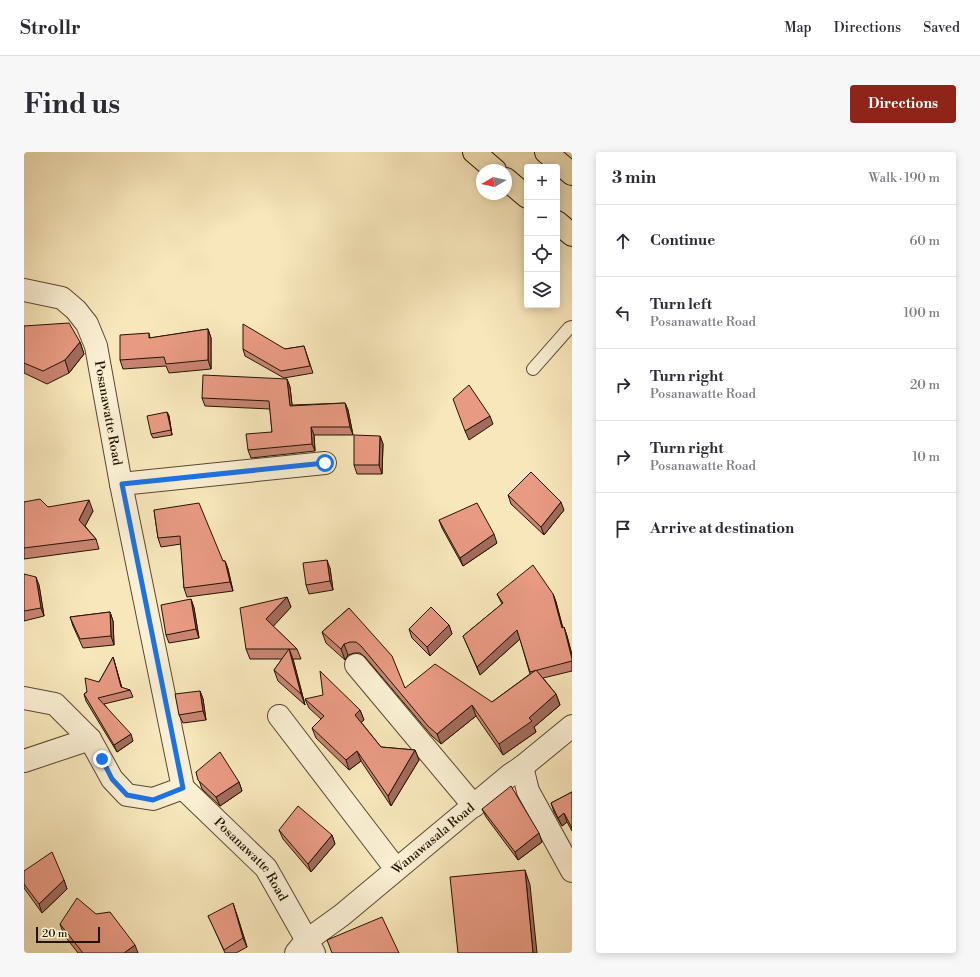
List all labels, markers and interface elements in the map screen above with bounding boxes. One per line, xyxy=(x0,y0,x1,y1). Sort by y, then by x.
text: Strollr xyxy=(20,16,81,40)
text: Map xyxy=(784,19,812,37)
text: Directions xyxy=(834,19,901,37)
text: Saved xyxy=(923,19,960,37)
button: Directions xyxy=(850,85,956,123)
text: Find us xyxy=(24,87,120,122)
north arrow xyxy=(476,164,512,200)
map controls xyxy=(524,164,560,308)
button: + xyxy=(524,164,560,200)
text: 3 min xyxy=(612,167,656,189)
text: Walk · 190 m xyxy=(869,170,940,186)
button: − xyxy=(524,200,560,236)
icon: ahead xyxy=(612,230,634,252)
text: Continue xyxy=(650,231,715,250)
text: 60 m xyxy=(909,233,940,249)
button: locate xyxy=(524,236,560,272)
button: layers xyxy=(524,272,560,308)
text: Turn left xyxy=(650,295,712,314)
icon: left xyxy=(612,302,634,324)
text: 100 m xyxy=(904,305,940,321)
text: Posanawatte Road xyxy=(650,314,756,330)
street label: Posanawatte Road xyxy=(91,359,126,467)
text: Turn right xyxy=(650,367,724,386)
icon: right xyxy=(612,374,634,396)
text: 20 m xyxy=(910,377,940,393)
text: Posanawatte Road xyxy=(650,386,756,402)
text: Turn right xyxy=(650,439,724,458)
icon: right xyxy=(612,446,634,468)
text: 10 m xyxy=(912,449,940,465)
route start xyxy=(316,454,334,472)
text: Posanawatte Road xyxy=(650,458,756,474)
icon: arrive xyxy=(612,518,634,540)
text: Arrive at destination xyxy=(650,519,794,538)
route end xyxy=(93,750,111,768)
street label: Wanawasala Road xyxy=(388,799,479,879)
street label: Posanawatte Road xyxy=(211,814,291,904)
scale bar xyxy=(36,925,100,944)
text: 20 m xyxy=(42,927,67,941)

